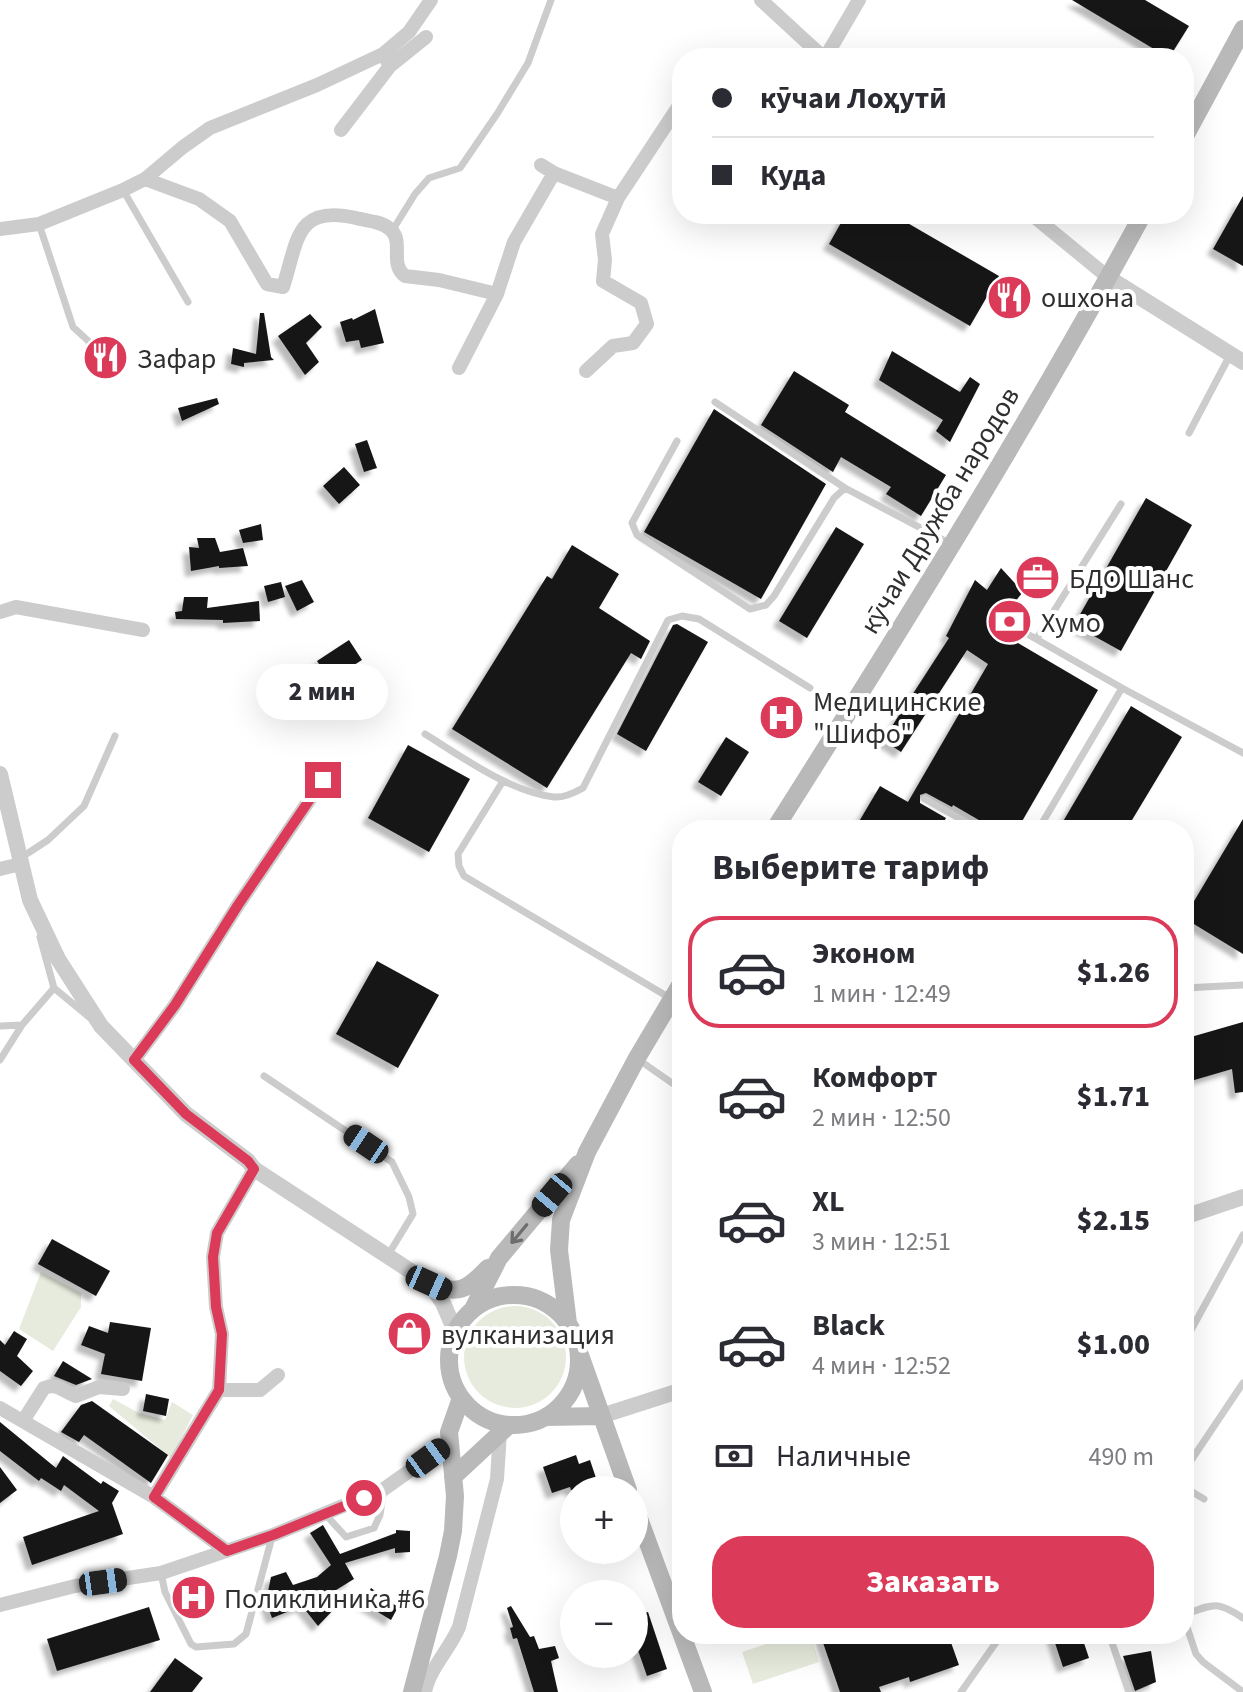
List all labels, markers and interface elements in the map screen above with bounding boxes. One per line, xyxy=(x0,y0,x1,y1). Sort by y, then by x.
text: кӯчаи Лоҳутӣ xyxy=(760,77,947,120)
text: Куда xyxy=(760,154,826,197)
restaurant icon: ошхона xyxy=(986,273,1034,321)
place label: ошхона xyxy=(1041,278,1134,318)
restaurant icon: Зафар xyxy=(82,334,130,382)
place label: Зафар xyxy=(137,339,216,379)
street label: кӯчаи Дружба народов xyxy=(850,379,1030,642)
office icon: БДО Шанс xyxy=(1014,554,1062,602)
place label: БДО Шанс xyxy=(1069,559,1194,599)
bank icon: Хумо xyxy=(986,598,1034,646)
place label: Хумо xyxy=(1041,603,1101,643)
callout: 2 мин xyxy=(257,664,389,720)
text: 2 мин xyxy=(289,673,355,710)
place label: Медицинские "Шифо" xyxy=(813,682,982,754)
hospital icon: Медицинские "Шифо" xyxy=(758,693,806,741)
route end xyxy=(305,762,341,798)
text: Выберите тариф xyxy=(712,842,989,893)
text: Эконом xyxy=(812,932,916,975)
icon: car xyxy=(716,936,788,1008)
text: $1.26 xyxy=(1077,951,1150,994)
text: 1 мин · 12:49 xyxy=(812,975,951,1012)
text: Комфорт xyxy=(812,1056,938,1099)
icon: car xyxy=(716,1060,788,1132)
text: $1.71 xyxy=(1077,1075,1150,1118)
text: 2 мин · 12:50 xyxy=(812,1099,951,1136)
car xyxy=(339,1121,393,1167)
car xyxy=(527,1169,577,1221)
text: XL xyxy=(812,1180,845,1223)
icon: car xyxy=(716,1184,788,1256)
text: $2.15 xyxy=(1077,1199,1150,1242)
one-way arrow xyxy=(510,1223,528,1243)
text: 3 мин · 12:51 xyxy=(812,1223,951,1260)
car xyxy=(402,1262,456,1304)
text: Black xyxy=(812,1304,885,1347)
icon: car xyxy=(716,1308,788,1380)
shop icon: вулканизация xyxy=(386,1310,434,1358)
place label: вулканизация xyxy=(441,1315,615,1355)
text: $1.00 xyxy=(1077,1323,1150,1366)
text: 4 мин · 12:52 xyxy=(812,1347,951,1384)
car xyxy=(402,1434,454,1482)
icon: cash xyxy=(712,1434,756,1478)
text: Наличные xyxy=(776,1435,911,1478)
text: 490 m xyxy=(1088,1438,1154,1475)
map controls xyxy=(560,1476,648,1668)
button: + xyxy=(560,1476,648,1564)
route start xyxy=(346,1480,382,1516)
button: Заказать xyxy=(712,1536,1154,1628)
car xyxy=(78,1567,128,1597)
hospital icon: Поликлиника #6 xyxy=(169,1574,217,1622)
place label: Поликлиника #6 xyxy=(224,1579,425,1619)
button: − xyxy=(560,1580,648,1668)

